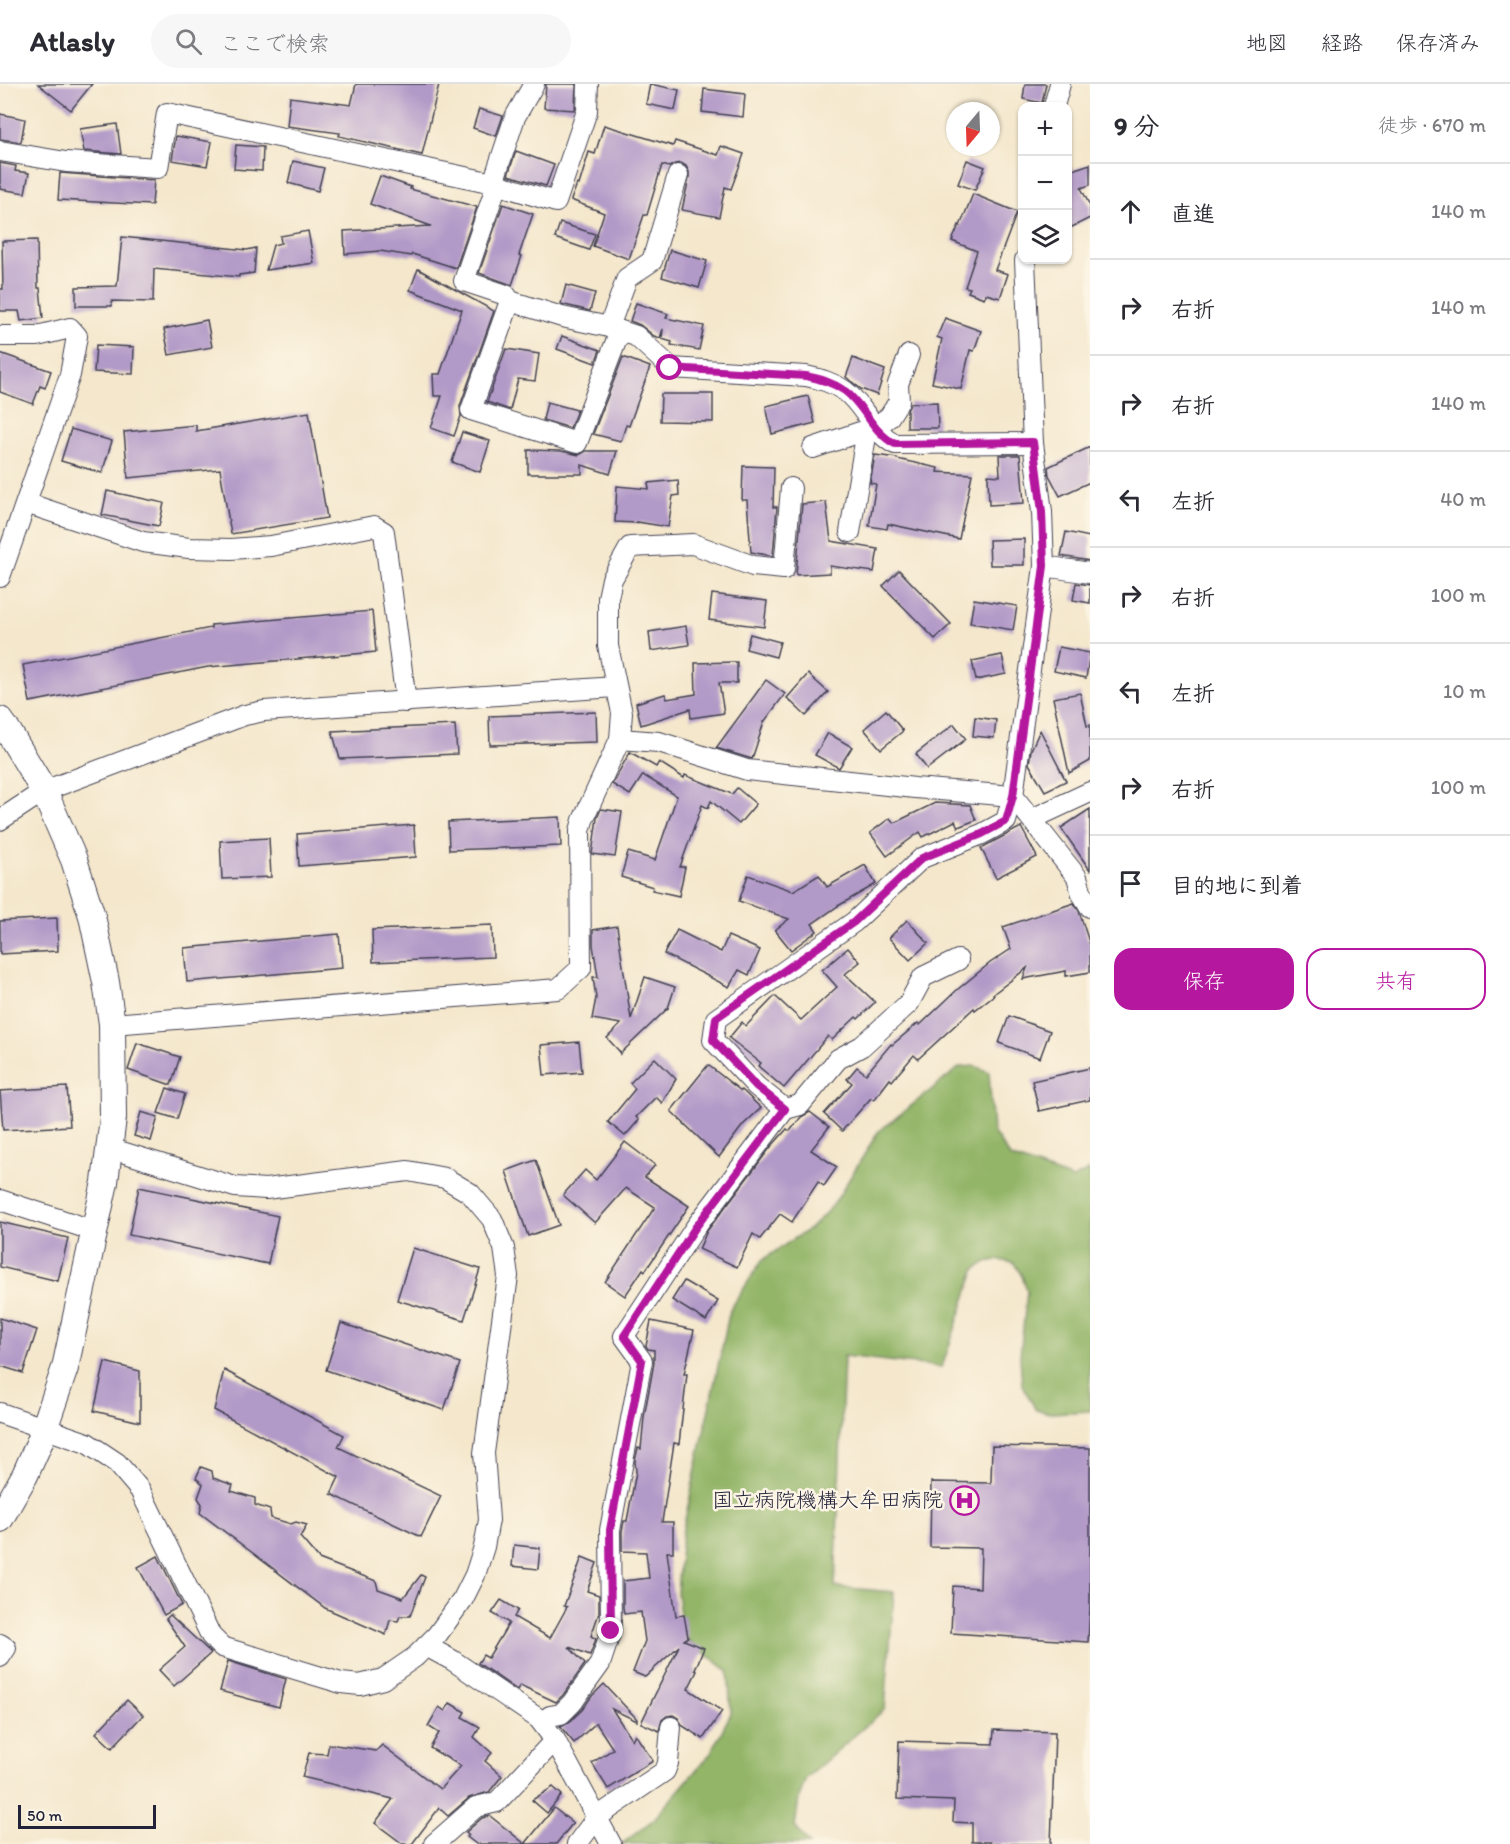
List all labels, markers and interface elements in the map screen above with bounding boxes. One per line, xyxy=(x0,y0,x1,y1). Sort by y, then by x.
search box xyxy=(151,14,571,68)
text: Atlasly xyxy=(30,24,115,58)
icon: search xyxy=(172,25,205,58)
text: ここで検索 xyxy=(220,30,330,57)
text: 地図 xyxy=(1246,30,1288,55)
text: 経路 xyxy=(1321,30,1363,55)
text: 保存済み xyxy=(1396,30,1480,55)
north arrow xyxy=(946,102,1000,156)
map controls xyxy=(1018,102,1072,264)
button: + xyxy=(1018,102,1072,156)
text: 9 分 xyxy=(1114,110,1159,142)
text: 徒歩 · 670 m xyxy=(1378,113,1486,137)
button: − xyxy=(1018,156,1072,210)
icon: ahead xyxy=(1114,195,1147,228)
text: 140 m xyxy=(1431,199,1486,223)
text: 直進 xyxy=(1171,200,1215,227)
button: layers xyxy=(1018,210,1072,264)
icon: right xyxy=(1114,291,1147,324)
text: 140 m xyxy=(1431,295,1486,319)
text: 右折 xyxy=(1171,296,1215,323)
route start xyxy=(656,354,682,380)
icon: right xyxy=(1114,387,1147,420)
text: 140 m xyxy=(1431,391,1486,415)
text: 右折 xyxy=(1171,392,1215,419)
icon: left xyxy=(1114,483,1147,516)
text: 40 m xyxy=(1440,487,1486,511)
text: 左折 xyxy=(1171,488,1215,515)
icon: right xyxy=(1114,579,1147,612)
text: 100 m xyxy=(1431,583,1486,607)
text: 右折 xyxy=(1171,584,1215,611)
icon: left xyxy=(1114,675,1147,708)
text: 10 m xyxy=(1443,679,1486,703)
text: 左折 xyxy=(1171,680,1215,707)
icon: right xyxy=(1114,771,1147,804)
text: 100 m xyxy=(1431,775,1486,799)
text: 右折 xyxy=(1171,776,1215,803)
icon: arrive xyxy=(1114,867,1147,900)
text: 目的地に到着 xyxy=(1171,872,1303,899)
button: 保存 xyxy=(1114,948,1294,1010)
button: 共有 xyxy=(1306,948,1486,1010)
hospital icon: 国立病院機構大牟田病院 xyxy=(948,1484,980,1516)
place label: 国立病院機構大牟田病院 xyxy=(712,1487,943,1512)
route end xyxy=(597,1617,623,1643)
scale bar xyxy=(18,1802,156,1830)
text: 50 m xyxy=(27,1806,62,1825)

